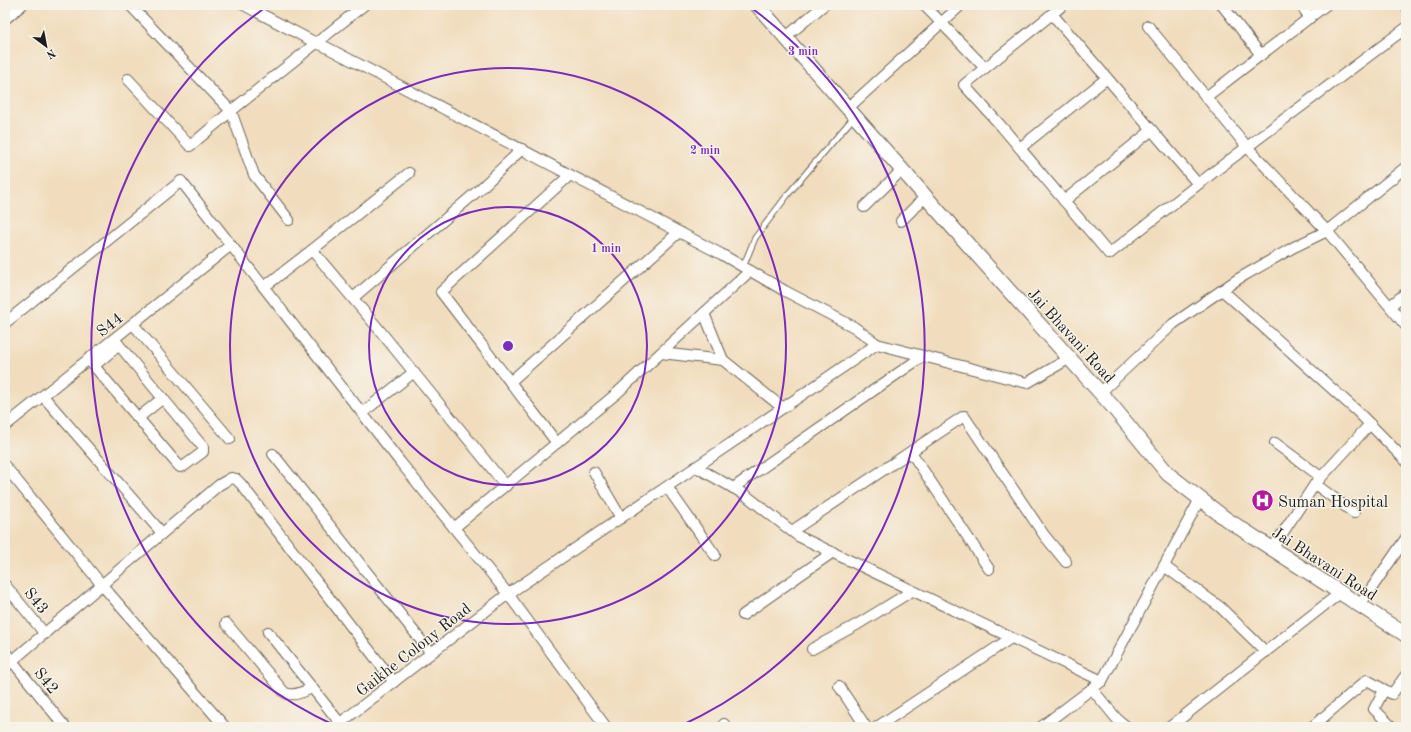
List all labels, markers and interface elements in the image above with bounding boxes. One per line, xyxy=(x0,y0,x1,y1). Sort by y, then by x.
north arrow xyxy=(26,26,66,66)
text: N xyxy=(44,46,57,60)
text: 3 min xyxy=(788,46,818,58)
text: 2 min xyxy=(690,145,720,157)
text: 1 min xyxy=(591,243,621,255)
street label: Jai Bhavani Road xyxy=(1024,286,1117,387)
street label: S44 xyxy=(94,310,126,341)
centre of rings xyxy=(501,339,515,353)
hospital icon: Suman Hospital xyxy=(1249,488,1275,514)
place label: Suman Hospital xyxy=(1278,495,1388,511)
street label: Jai Bhavani Road xyxy=(1269,525,1379,604)
street label: S43 xyxy=(20,585,51,617)
street label: Gaikhe Colony Road xyxy=(354,601,475,700)
street label: S42 xyxy=(30,665,61,697)

